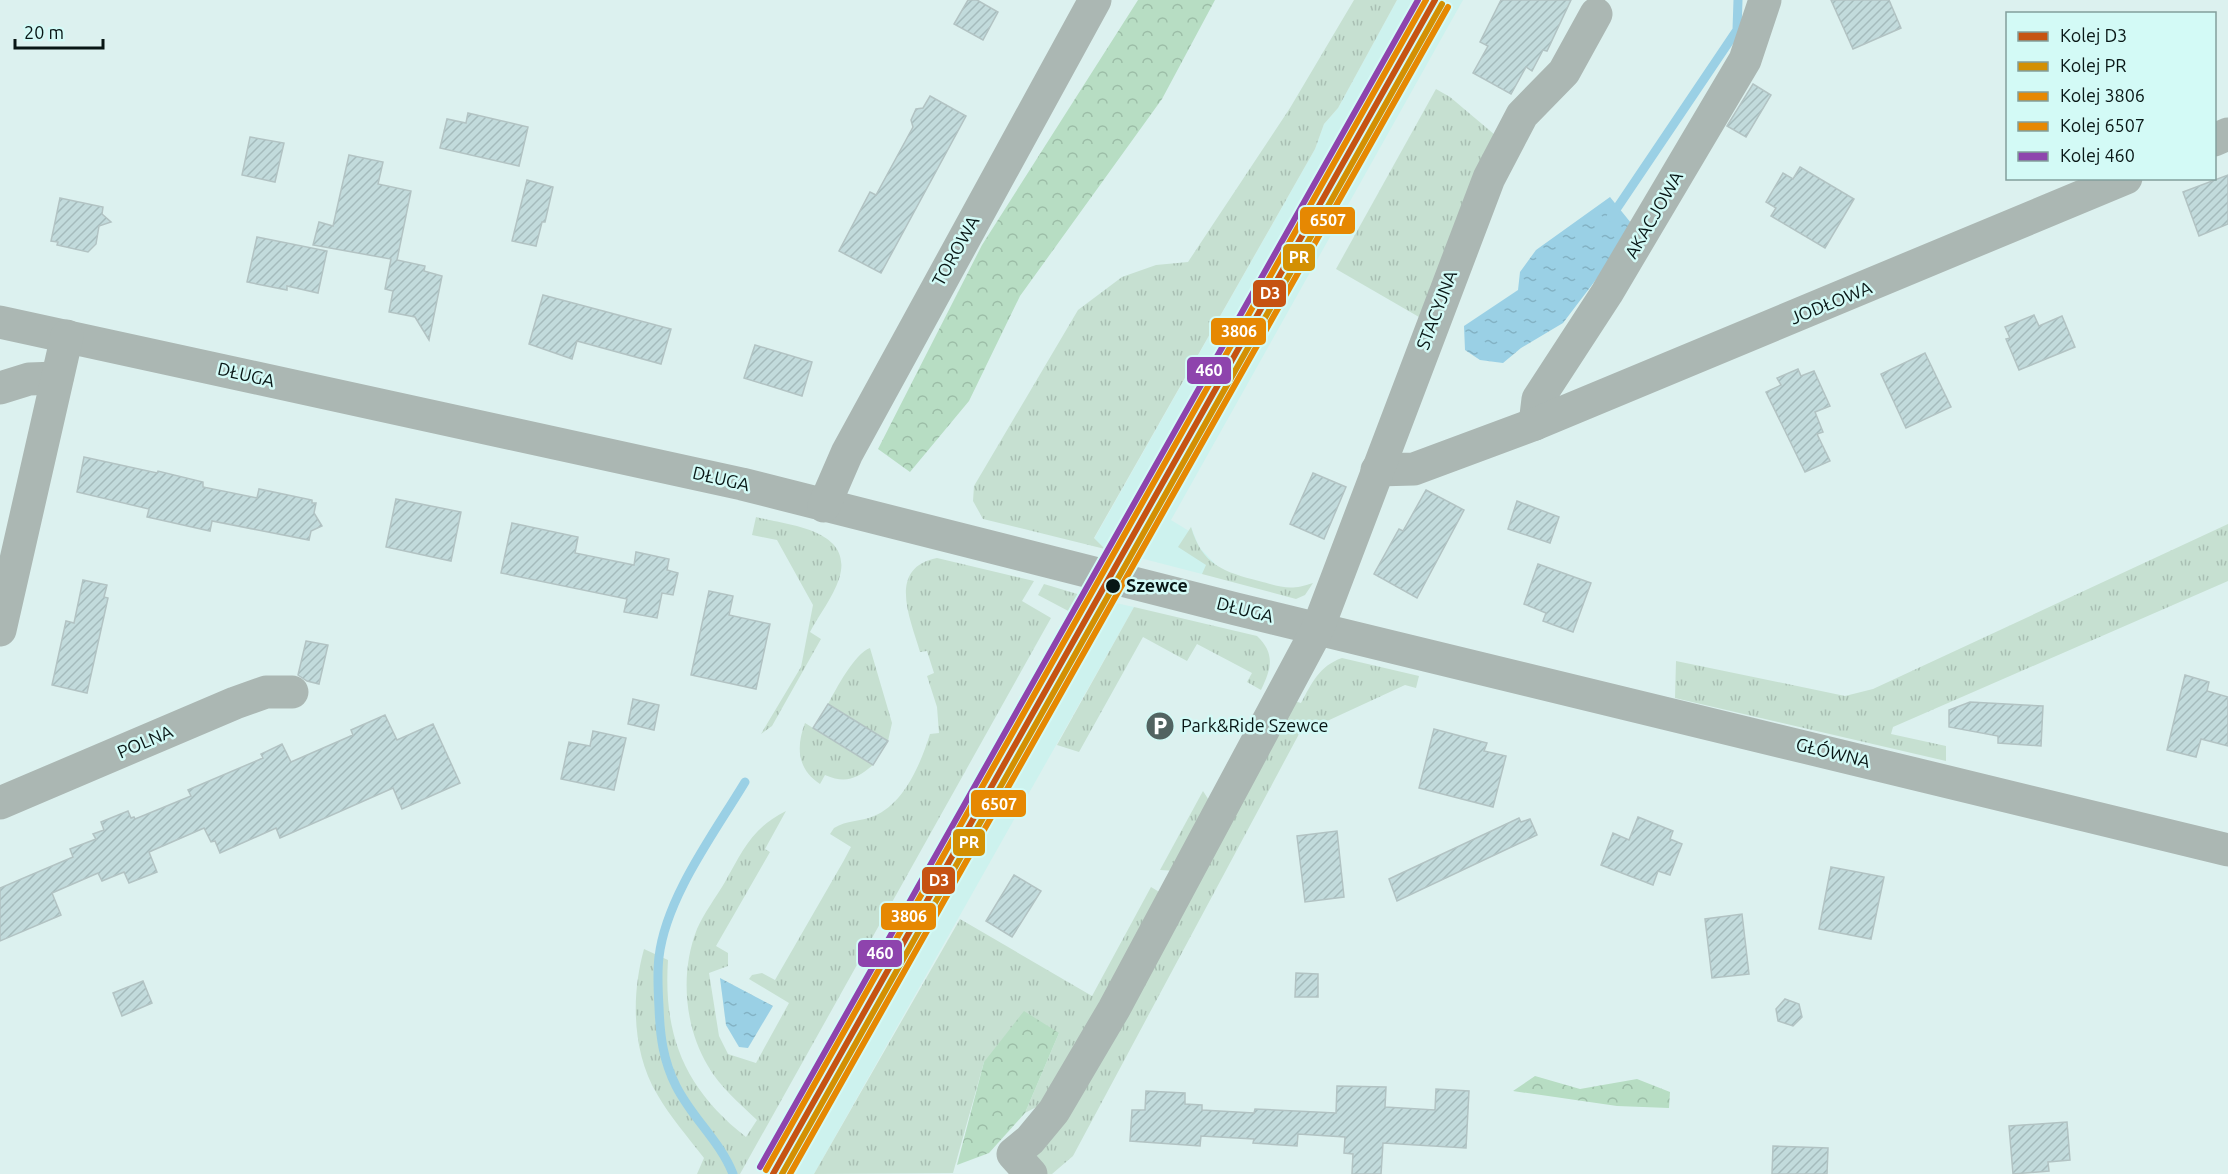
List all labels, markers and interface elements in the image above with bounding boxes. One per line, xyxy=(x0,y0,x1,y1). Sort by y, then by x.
scale bar xyxy=(15,12,104,50)
legend xyxy=(2006,12,2216,180)
text: 20 m xyxy=(24,22,64,42)
text: Kolej D3 xyxy=(2060,25,2127,45)
text: Kolej PR xyxy=(2060,55,2126,75)
text: Kolej 3806 xyxy=(2060,85,2145,105)
text: Kolej 6507 xyxy=(2060,115,2145,135)
text: Kolej 460 xyxy=(2060,145,2135,165)
street label: AKACJOWA xyxy=(1620,167,1686,262)
line badge: 6507 xyxy=(1299,206,1356,235)
text: 6507 xyxy=(1310,211,1346,229)
street label: TOROWA xyxy=(928,212,983,289)
line badge: PR xyxy=(1282,243,1316,272)
text: PR xyxy=(1289,248,1310,266)
street label: STACYJNA xyxy=(1412,267,1460,352)
street label: JODŁOWA xyxy=(1787,276,1875,328)
line badge: D3 xyxy=(1252,279,1287,308)
text: D3 xyxy=(1260,284,1280,302)
line badge: 3806 xyxy=(1210,317,1267,346)
text: 3806 xyxy=(1221,322,1257,340)
line badge: 460 xyxy=(1186,356,1232,385)
street label: DŁUGA xyxy=(216,358,277,390)
text: 460 xyxy=(1195,361,1223,379)
street label: DŁUGA xyxy=(691,462,752,494)
place label: Szewce xyxy=(1126,575,1188,595)
marker: Szewce xyxy=(1104,577,1122,595)
street label: DŁUGA xyxy=(1215,592,1276,626)
parking icon: Park&Ride Szewce xyxy=(1144,710,1176,742)
place label: Park&Ride Szewce xyxy=(1181,715,1328,735)
street label: POLNA xyxy=(114,720,176,762)
street label: GŁÓWNA xyxy=(1794,732,1873,771)
line badge: 6507 xyxy=(970,789,1027,818)
text: 6507 xyxy=(981,795,1017,813)
line badge: PR xyxy=(952,828,986,857)
text: PR xyxy=(959,833,980,851)
line badge: D3 xyxy=(921,866,956,895)
text: D3 xyxy=(929,871,949,889)
line badge: 3806 xyxy=(880,902,937,931)
text: 3806 xyxy=(891,907,927,925)
line badge: 460 xyxy=(857,939,903,968)
text: 460 xyxy=(866,944,894,962)

